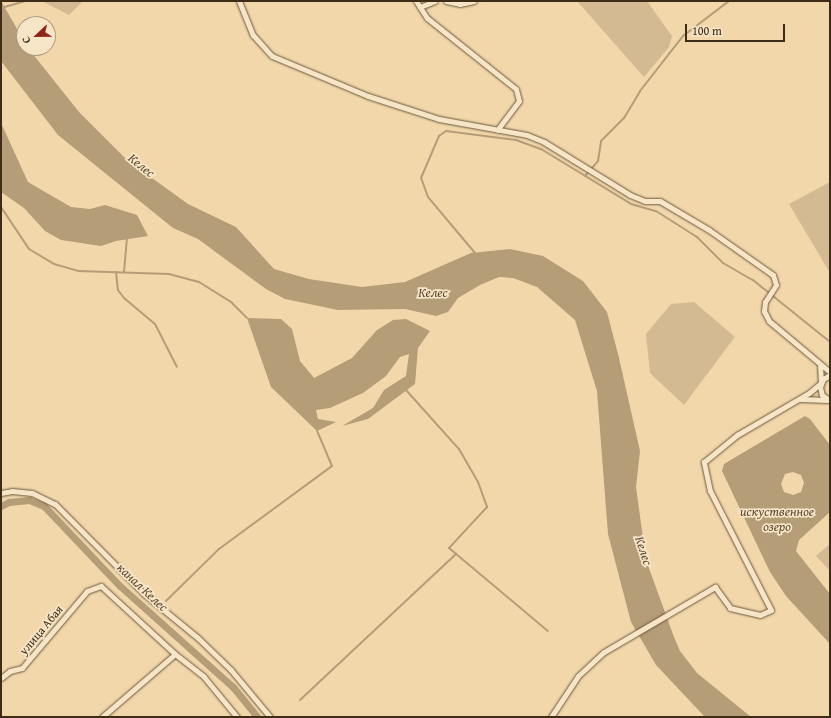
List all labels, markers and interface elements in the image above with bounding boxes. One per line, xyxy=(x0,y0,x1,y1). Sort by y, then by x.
north arrow xyxy=(16,16,56,56)
scale bar xyxy=(687,16,787,42)
text: 100 m xyxy=(692,22,722,39)
text: С xyxy=(17,34,34,46)
water label: Келес xyxy=(125,151,157,181)
water label: Келес xyxy=(418,285,448,301)
water label: искуственное озеро xyxy=(740,505,814,536)
water label: Келес xyxy=(631,535,655,567)
water label: канал Келес xyxy=(113,560,171,616)
street label: улица Абая xyxy=(16,602,66,658)

